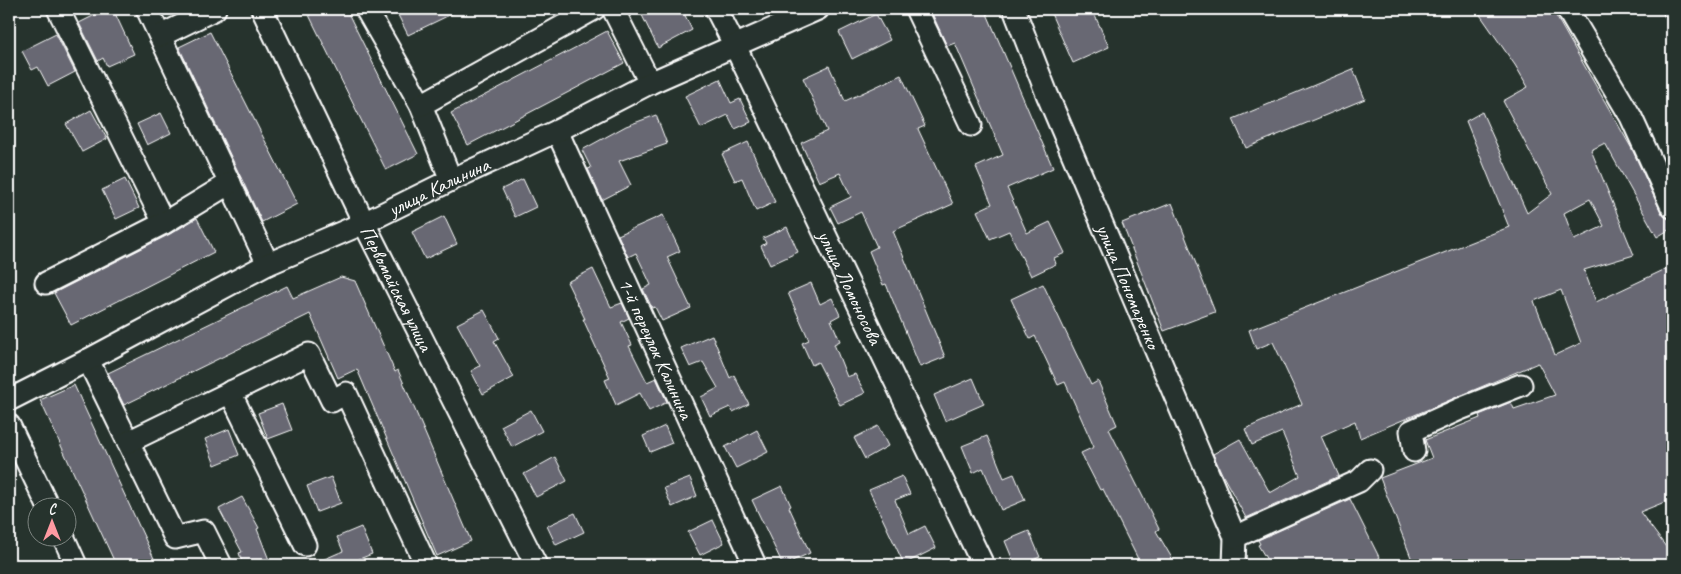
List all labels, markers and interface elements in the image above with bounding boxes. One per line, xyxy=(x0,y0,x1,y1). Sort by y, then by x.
street label: улица Калинина xyxy=(383,151,494,222)
street label: улица Пономаренко xyxy=(1091,219,1167,354)
street label: Первомайская улица xyxy=(355,221,440,357)
street label: улица Ломоносова xyxy=(812,225,889,350)
street label: 1-й переулок Калинина xyxy=(613,274,700,425)
north arrow xyxy=(28,496,78,546)
text: С xyxy=(49,501,58,518)

